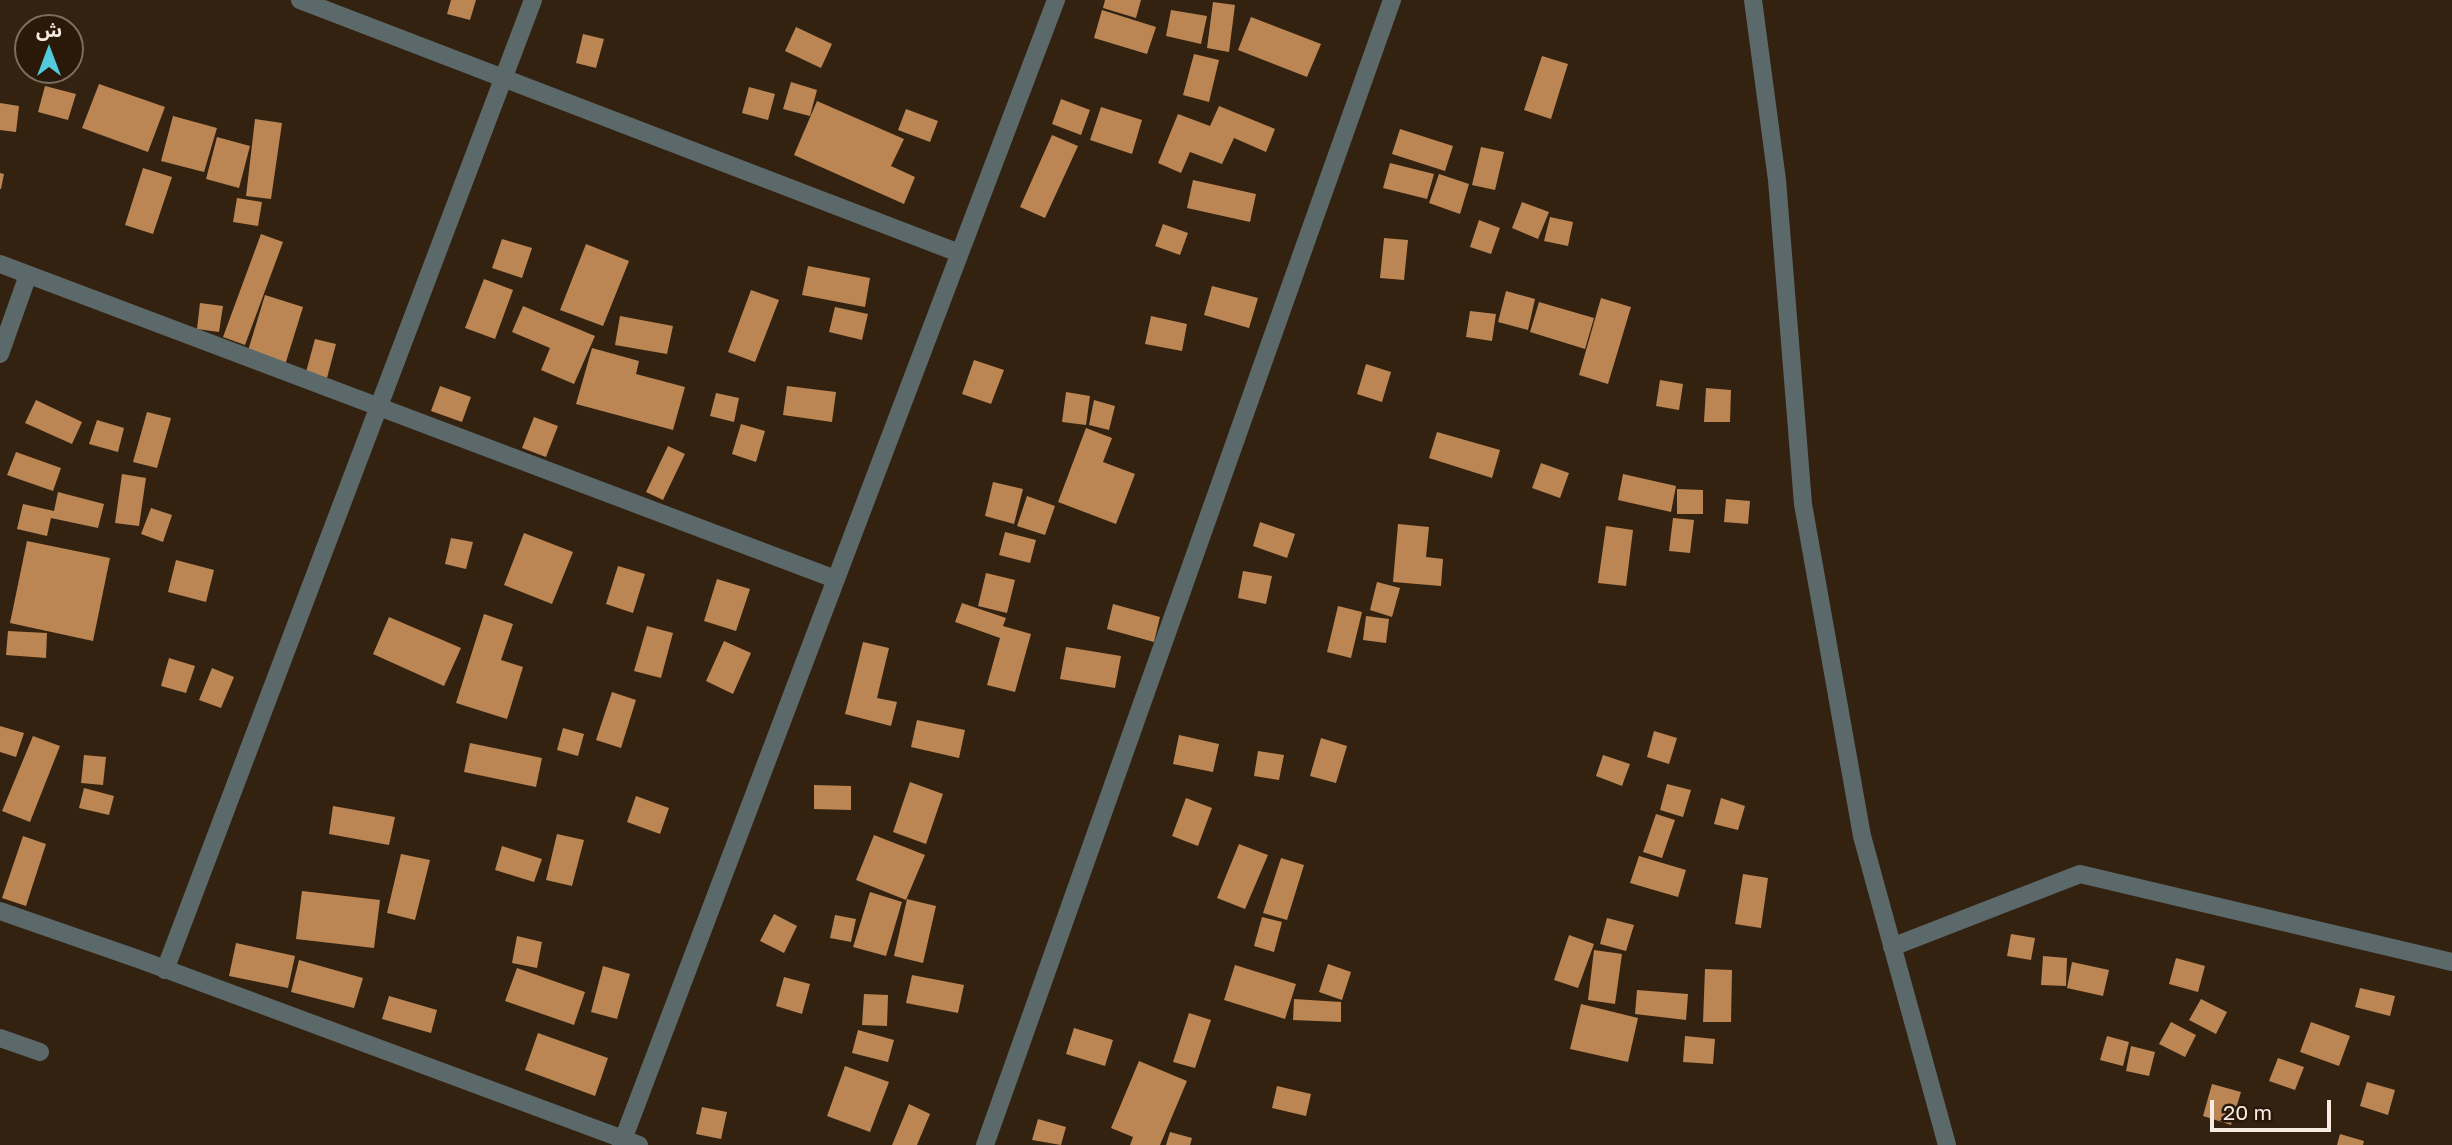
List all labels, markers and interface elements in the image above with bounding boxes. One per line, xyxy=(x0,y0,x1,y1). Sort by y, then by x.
north arrow xyxy=(14,14,84,84)
text: ش xyxy=(36,18,62,41)
scale bar xyxy=(2214,1086,2335,1130)
text: 20 m xyxy=(2223,1099,2272,1125)

